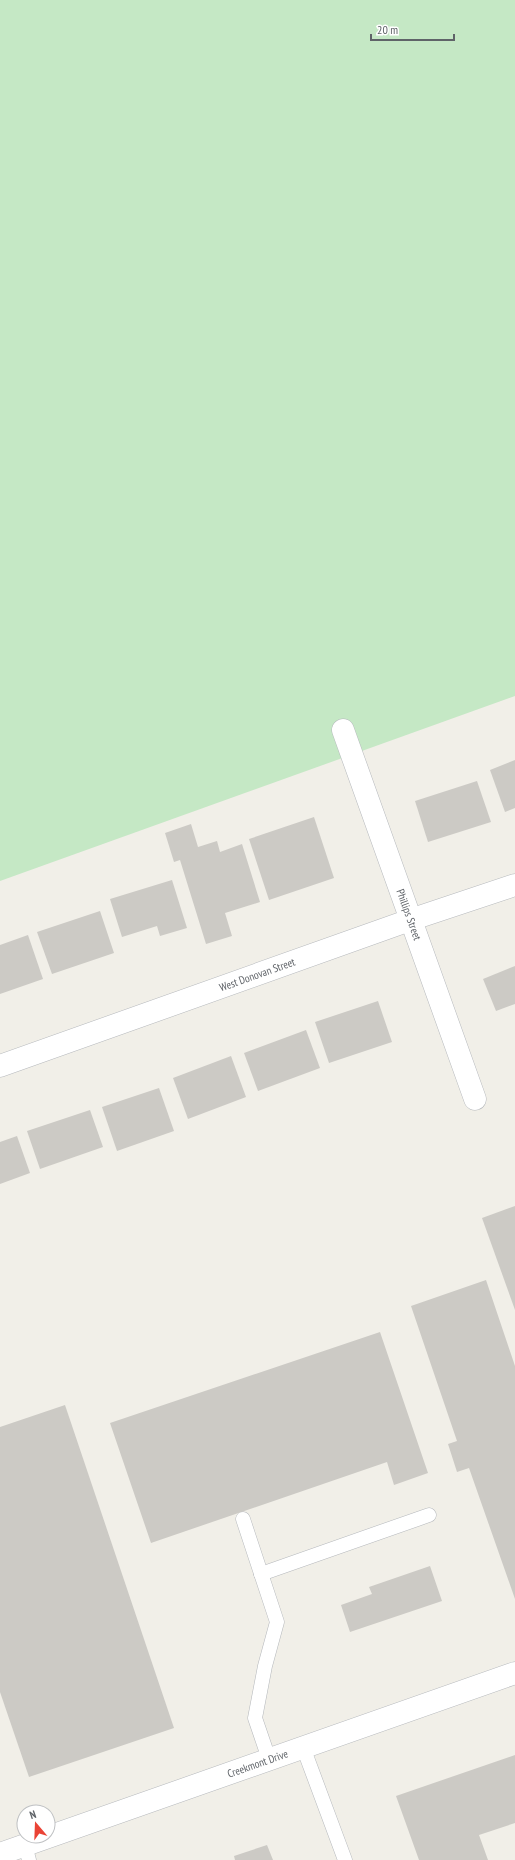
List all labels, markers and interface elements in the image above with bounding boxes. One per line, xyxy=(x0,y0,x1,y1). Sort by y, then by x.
scale bar xyxy=(371,16,454,42)
text: 20 m xyxy=(377,22,398,37)
street label: Phillips Street xyxy=(393,887,425,942)
street label: West Donovan Street xyxy=(217,955,297,994)
street label: Creekmont Drive xyxy=(225,1746,290,1781)
north arrow xyxy=(16,1804,56,1844)
text: N xyxy=(28,1807,38,1822)

